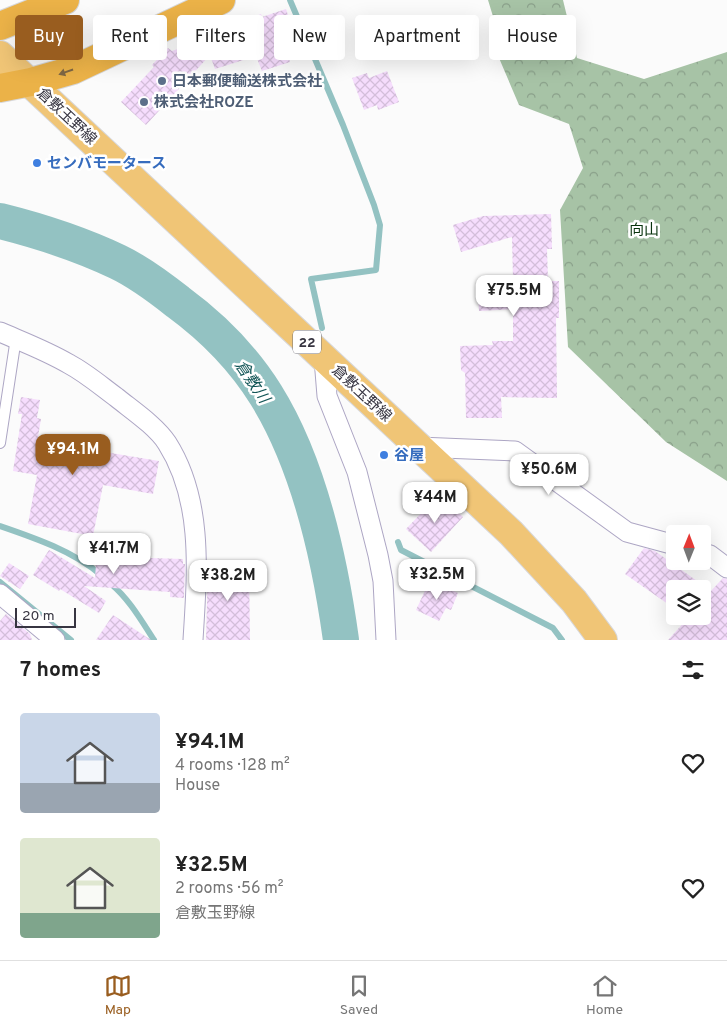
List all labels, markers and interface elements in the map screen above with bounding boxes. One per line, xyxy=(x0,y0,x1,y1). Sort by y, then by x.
chip: Buy xyxy=(15,15,83,60)
chip: Rent xyxy=(93,15,167,60)
chip: Filters xyxy=(177,15,264,60)
chip: New xyxy=(274,15,345,60)
chip: Apartment xyxy=(355,15,479,60)
chip: House xyxy=(489,15,576,60)
one-way arrow xyxy=(58,69,73,76)
place label: 日本郵便輸送株式会社 xyxy=(172,72,322,92)
marker: 日本郵便輸送株式会社 xyxy=(156,75,168,87)
street label: 倉敷玉野線 xyxy=(32,84,101,150)
place label: 株式会社ROZE xyxy=(154,93,254,113)
marker: 株式会社ROZE xyxy=(138,96,150,108)
place label: センバモータース xyxy=(47,155,166,174)
marker: センバモータース xyxy=(31,157,43,169)
park label: 向山 xyxy=(629,222,659,241)
pin: ¥75.5M xyxy=(473,274,555,317)
text: ¥75.5M xyxy=(487,281,541,301)
road number: 22 xyxy=(293,331,321,354)
water label: 倉敷川 xyxy=(230,357,274,409)
street label: 倉敷玉野線 xyxy=(327,361,396,427)
pin: ¥94.1M xyxy=(32,434,114,476)
text: ¥94.1M xyxy=(47,440,100,460)
place label: 谷屋 xyxy=(394,447,424,466)
marker: 谷屋 xyxy=(378,449,390,461)
pin: ¥50.6M xyxy=(508,454,590,496)
text: ¥50.6M xyxy=(521,460,577,480)
pin: ¥44M xyxy=(405,482,465,524)
text: ¥44M xyxy=(413,488,457,508)
north arrow xyxy=(666,525,711,570)
map controls xyxy=(666,525,711,625)
pin: ¥41.7M xyxy=(73,532,155,575)
text: ¥41.7M xyxy=(89,539,139,559)
pin: ¥32.5M xyxy=(396,558,478,601)
pin: ¥38.2M xyxy=(187,560,269,602)
text: ¥32.5M xyxy=(409,565,465,585)
text: ¥38.2M xyxy=(200,566,256,586)
button: layers xyxy=(666,580,711,625)
scale bar xyxy=(15,605,76,628)
text: 20 m xyxy=(22,608,55,625)
icon: filters xyxy=(679,656,707,684)
text: 7 homes xyxy=(20,657,101,684)
text: ¥94.1M xyxy=(175,729,245,756)
icon: home xyxy=(60,733,120,793)
icon: heart xyxy=(679,749,707,777)
text: 4 rooms · 128 m² xyxy=(175,756,290,776)
text: House xyxy=(175,776,220,796)
text: ¥32.5M xyxy=(175,852,248,879)
icon: home xyxy=(60,858,120,918)
icon: heart xyxy=(679,874,707,902)
text: 2 rooms · 56 m² xyxy=(175,879,284,899)
text: 倉敷玉野線 xyxy=(175,904,255,924)
tab: Map xyxy=(104,972,132,1019)
tab: Saved xyxy=(340,972,378,1019)
tab: Home xyxy=(586,972,623,1019)

